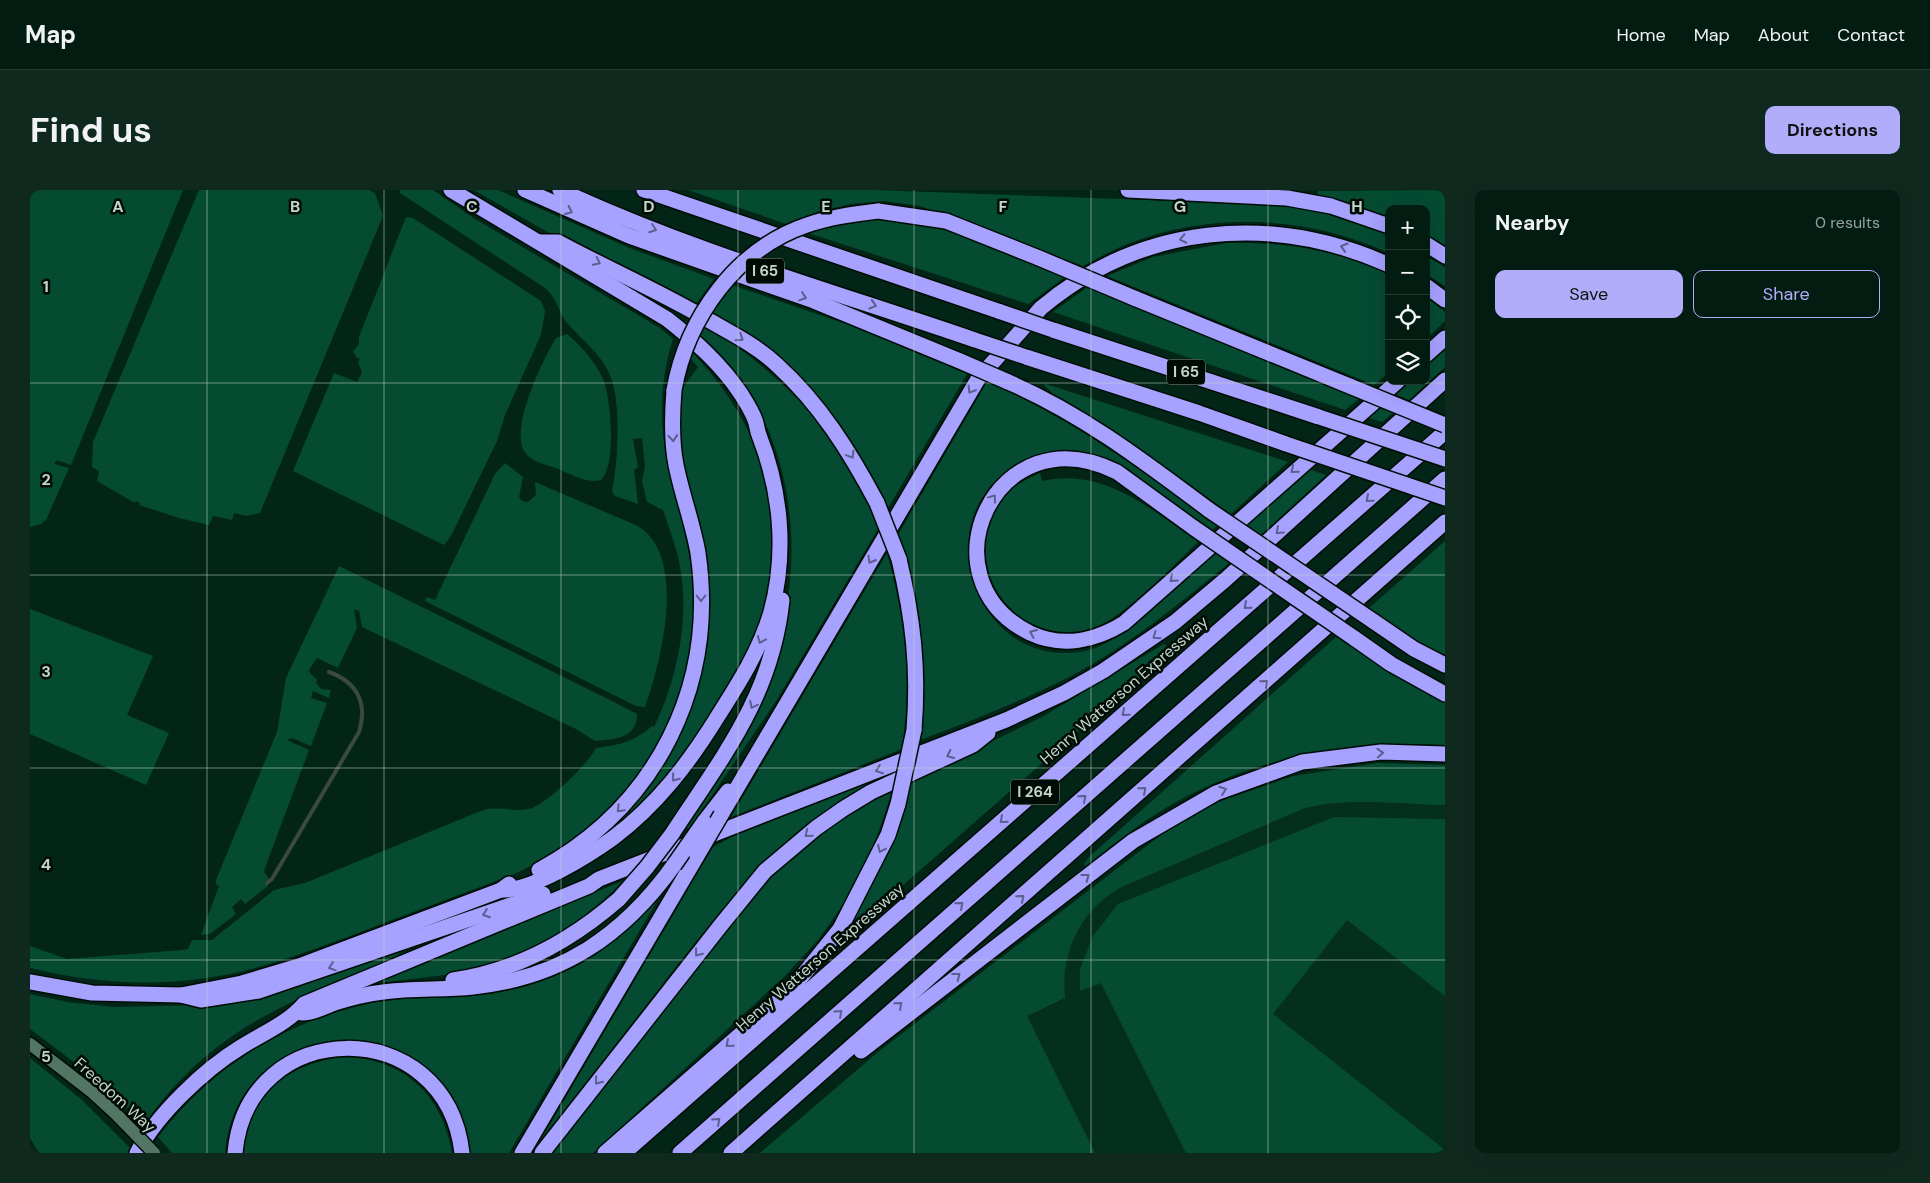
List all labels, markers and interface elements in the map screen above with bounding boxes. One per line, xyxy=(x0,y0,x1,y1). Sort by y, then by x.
text: Map xyxy=(25,19,76,50)
text: Home xyxy=(1616,23,1666,47)
text: Map xyxy=(1694,23,1730,47)
text: About xyxy=(1758,23,1809,47)
text: Contact xyxy=(1837,23,1905,47)
button: Directions xyxy=(1765,106,1900,154)
text: Find us xyxy=(30,107,152,153)
text: A xyxy=(112,196,124,217)
text: B xyxy=(290,196,300,217)
text: C xyxy=(466,196,478,217)
text: D xyxy=(643,196,655,217)
text: E xyxy=(821,196,831,217)
text: F xyxy=(999,196,1008,217)
text: G xyxy=(1174,196,1186,217)
text: H xyxy=(1351,196,1363,217)
one-way arrow xyxy=(564,204,573,215)
map controls xyxy=(1385,205,1430,385)
button: + xyxy=(1385,205,1430,250)
text: Nearby xyxy=(1495,209,1569,237)
text: 0 results xyxy=(1815,212,1880,233)
one-way arrow xyxy=(648,223,657,233)
one-way arrow xyxy=(1179,233,1188,244)
one-way arrow xyxy=(1340,243,1348,253)
button: − xyxy=(1385,250,1430,295)
one-way arrow xyxy=(592,256,601,266)
road number: I 65 xyxy=(746,258,784,284)
button: Save xyxy=(1495,270,1683,318)
button: Share xyxy=(1693,270,1880,318)
text: 1 xyxy=(43,276,49,297)
one-way arrow xyxy=(799,291,807,301)
button: locate xyxy=(1385,295,1430,340)
one-way arrow xyxy=(868,300,876,310)
one-way arrow xyxy=(734,332,744,341)
button: layers xyxy=(1385,340,1430,385)
road number: I 65 xyxy=(1167,360,1205,384)
one-way arrow xyxy=(968,385,978,394)
one-way arrow xyxy=(667,435,678,443)
one-way arrow xyxy=(844,450,854,459)
one-way arrow xyxy=(1291,465,1300,474)
text: 2 xyxy=(41,469,51,490)
one-way arrow xyxy=(1366,493,1375,502)
one-way arrow xyxy=(987,494,996,504)
one-way arrow xyxy=(1276,525,1285,534)
one-way arrow xyxy=(867,555,877,564)
one-way arrow xyxy=(1170,573,1179,582)
one-way arrow xyxy=(696,594,706,602)
one-way arrow xyxy=(1244,600,1253,609)
street label: Henry Watterson Expressway xyxy=(1035,611,1213,769)
one-way arrow xyxy=(1029,629,1038,640)
one-way arrow xyxy=(1152,630,1161,639)
one-way arrow xyxy=(757,635,767,644)
text: 3 xyxy=(41,661,51,682)
one-way arrow xyxy=(1260,680,1269,689)
one-way arrow xyxy=(749,700,759,709)
one-way arrow xyxy=(1121,707,1130,716)
one-way arrow xyxy=(1377,747,1385,758)
one-way arrow xyxy=(946,749,955,760)
one-way arrow xyxy=(875,764,883,774)
one-way arrow xyxy=(673,772,681,781)
road number: I 264 xyxy=(1011,780,1059,804)
one-way arrow xyxy=(1218,786,1227,796)
one-way arrow xyxy=(1138,787,1147,796)
one-way arrow xyxy=(1077,795,1086,804)
one-way arrow xyxy=(617,804,626,813)
one-way arrow xyxy=(999,814,1008,823)
one-way arrow xyxy=(805,829,814,838)
one-way arrow xyxy=(877,844,888,853)
text: 4 xyxy=(41,854,51,875)
one-way arrow xyxy=(1080,874,1089,882)
street label: Henry Watterson Expressway xyxy=(731,878,909,1036)
one-way arrow xyxy=(1015,895,1024,903)
one-way arrow xyxy=(955,902,964,911)
one-way arrow xyxy=(482,908,491,918)
one-way arrow xyxy=(696,947,704,956)
one-way arrow xyxy=(328,961,337,971)
one-way arrow xyxy=(951,973,960,981)
one-way arrow xyxy=(893,1002,902,1011)
one-way arrow xyxy=(833,1010,842,1019)
one-way arrow xyxy=(726,1038,735,1047)
text: 5 xyxy=(41,1046,51,1067)
street label: Freedom Way xyxy=(70,1053,160,1137)
one-way arrow xyxy=(596,1075,604,1084)
one-way arrow xyxy=(711,1117,720,1126)

